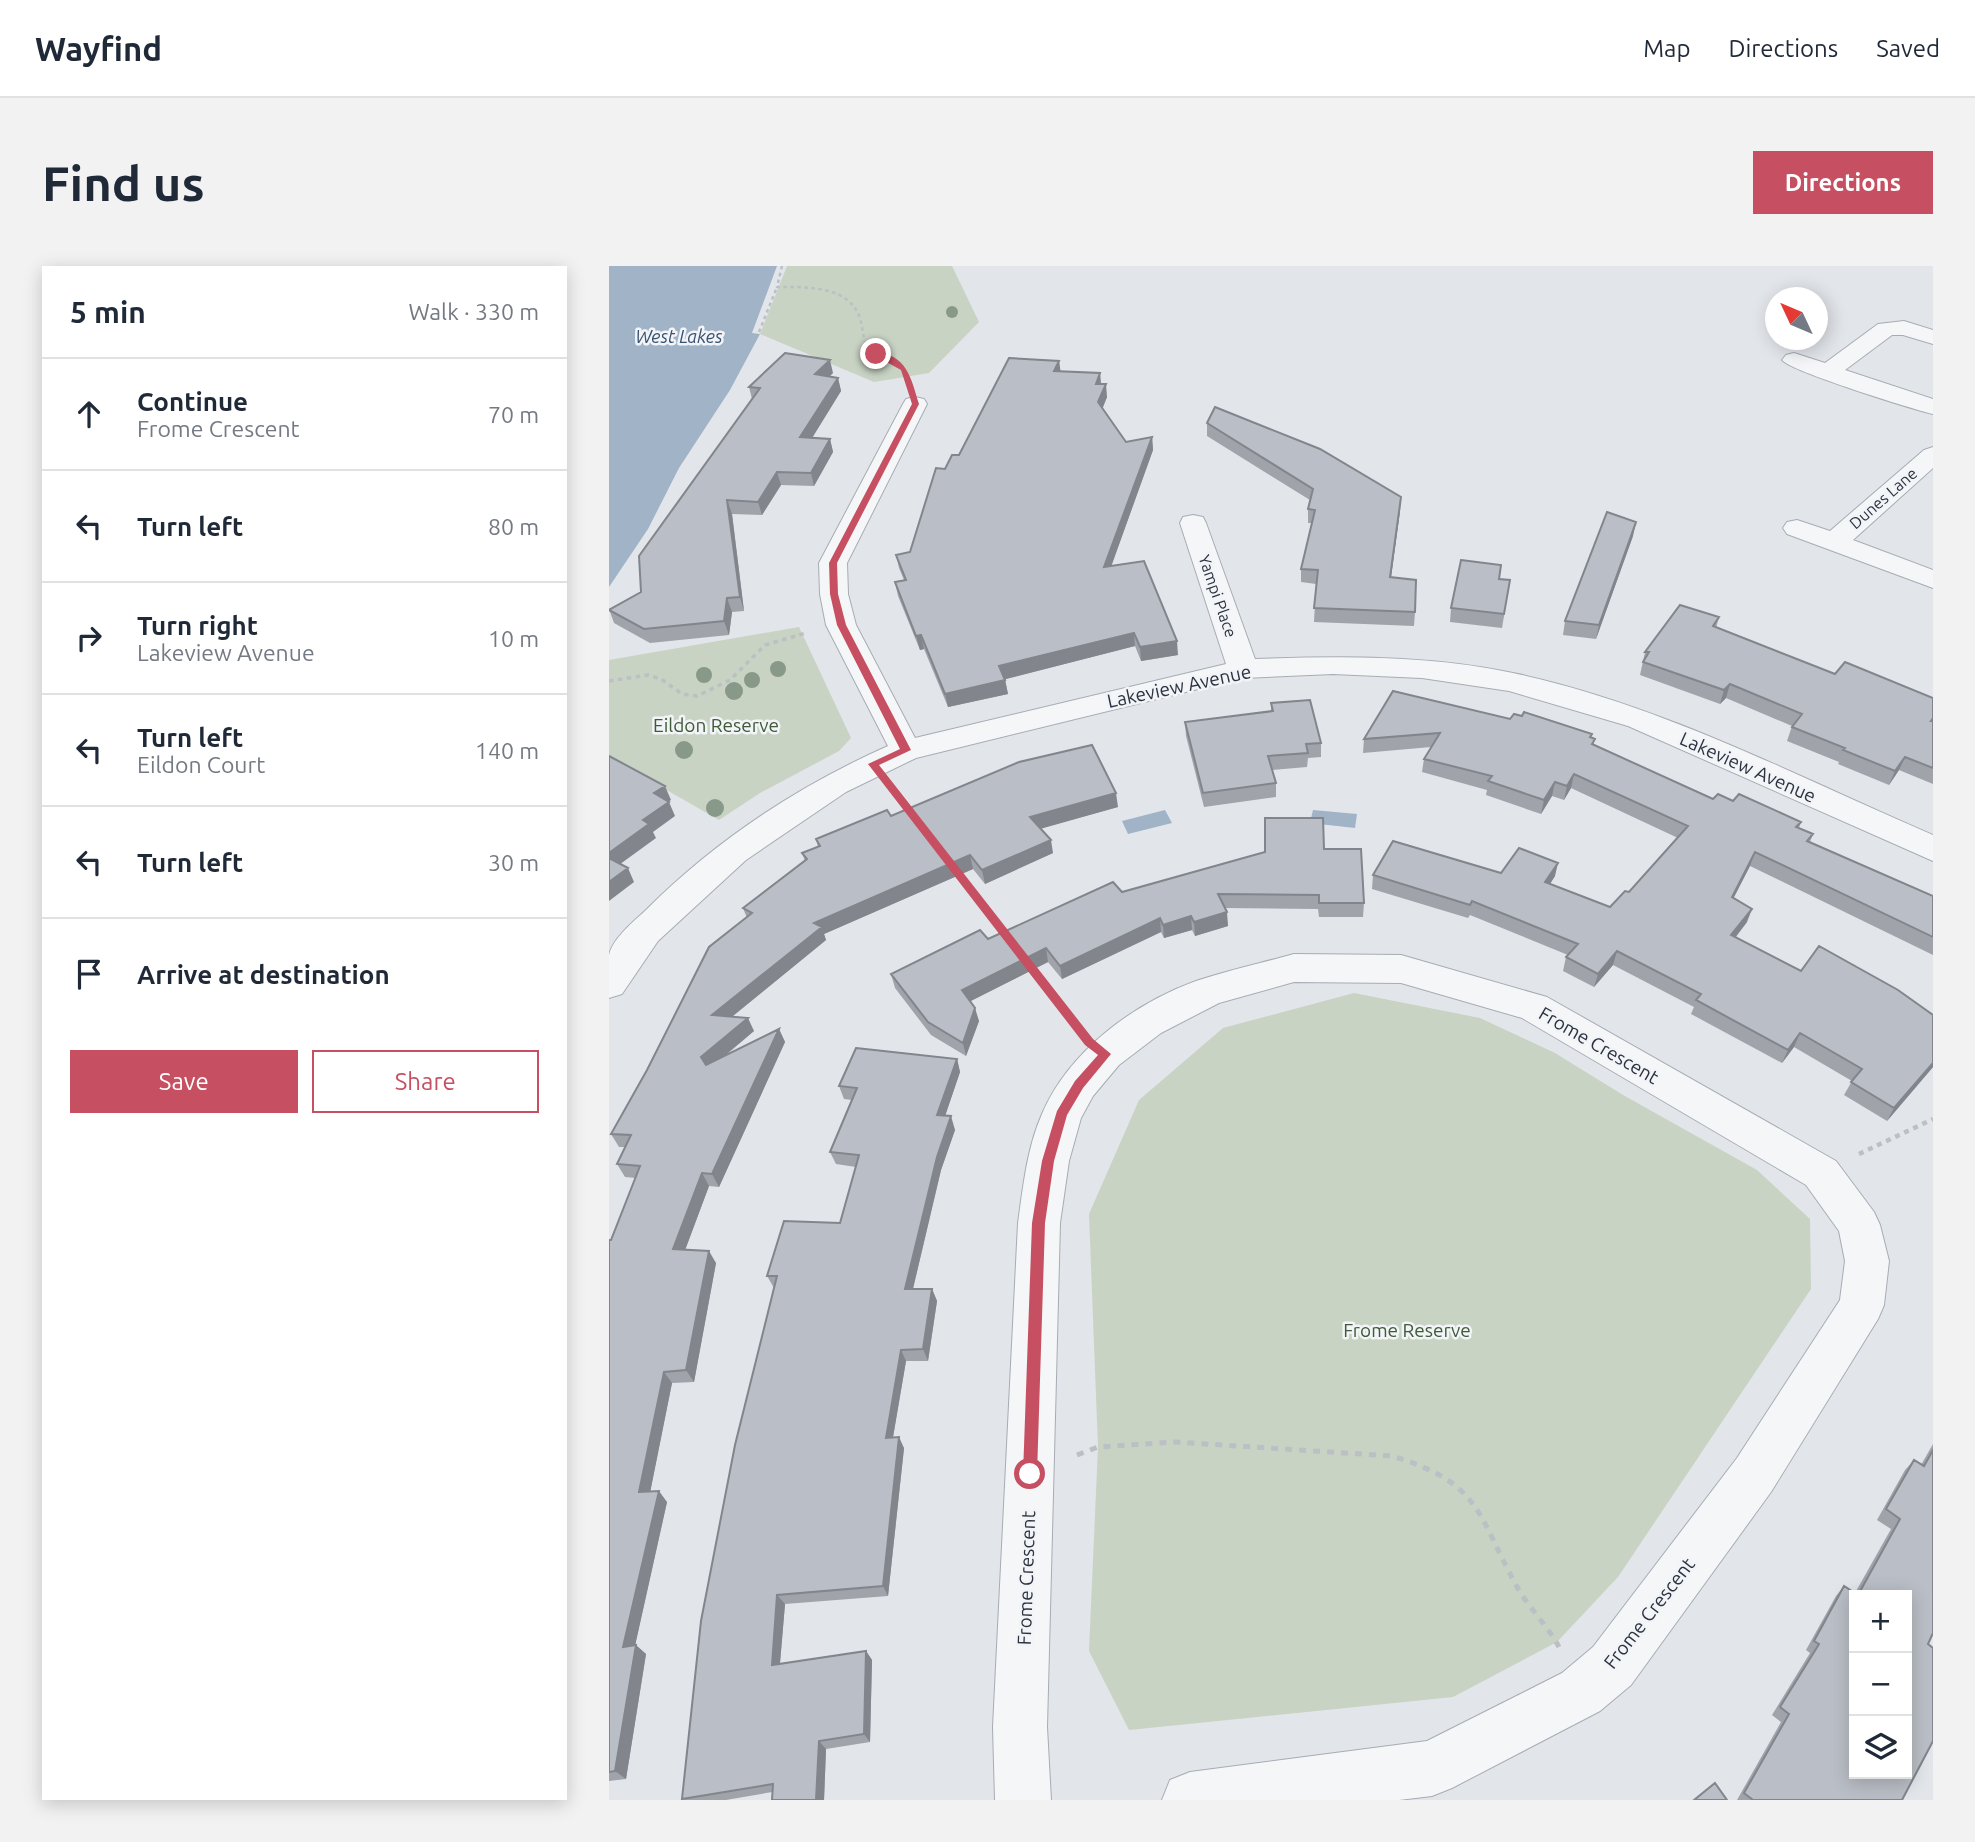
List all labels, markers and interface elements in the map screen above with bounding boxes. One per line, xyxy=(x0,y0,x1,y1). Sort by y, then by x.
text: Wayfind xyxy=(35,30,162,67)
text: Map xyxy=(1643,35,1690,62)
text: Directions xyxy=(1728,35,1838,62)
text: Saved xyxy=(1876,35,1940,62)
button: Directions xyxy=(1753,151,1933,214)
text: Find us xyxy=(42,155,205,210)
north arrow xyxy=(1765,287,1828,350)
text: 5 min xyxy=(70,295,146,329)
text: Walk · 330 m xyxy=(408,299,539,324)
water label: West Lakes xyxy=(636,326,723,346)
route end xyxy=(860,338,891,369)
text: Continue xyxy=(137,387,248,416)
icon: ahead xyxy=(70,395,108,433)
text: 70 m xyxy=(488,402,539,427)
text: Frome Crescent xyxy=(137,416,300,441)
street label: Dunes Lane xyxy=(1846,464,1920,532)
icon: left xyxy=(70,507,108,545)
text: Turn left xyxy=(137,512,243,541)
text: 80 m xyxy=(488,514,539,539)
street label: Yampi Place xyxy=(1196,552,1240,640)
text: Turn right xyxy=(137,611,258,640)
icon: right xyxy=(70,619,108,657)
text: 10 m xyxy=(488,626,539,651)
text: Lakeview Avenue xyxy=(137,640,315,665)
street label: Lakeview Avenue xyxy=(1105,660,1253,712)
park label: Eildon Reserve xyxy=(653,714,779,736)
text: Turn left xyxy=(137,723,243,752)
street label: Lakeview Avenue xyxy=(1677,727,1819,807)
icon: left xyxy=(70,731,108,769)
text: 140 m xyxy=(475,738,539,763)
text: Eildon Court xyxy=(137,752,265,777)
icon: left xyxy=(70,843,108,881)
text: Turn left xyxy=(137,848,243,877)
text: 30 m xyxy=(488,850,539,875)
icon: arrive xyxy=(70,955,108,993)
text: Arrive at destination xyxy=(137,960,390,989)
street label: Frome Crescent xyxy=(1535,1002,1663,1088)
button: Save xyxy=(70,1050,298,1113)
button: Share xyxy=(312,1050,539,1113)
park label: Frome Reserve xyxy=(1343,1319,1471,1341)
route start xyxy=(1014,1458,1045,1489)
street label: Frome Crescent xyxy=(1013,1510,1039,1646)
street label: Frome Crescent xyxy=(1599,1553,1699,1673)
map controls xyxy=(1849,1590,1912,1779)
button: + xyxy=(1849,1590,1912,1653)
button: − xyxy=(1849,1653,1912,1716)
button: layers xyxy=(1849,1716,1912,1779)

